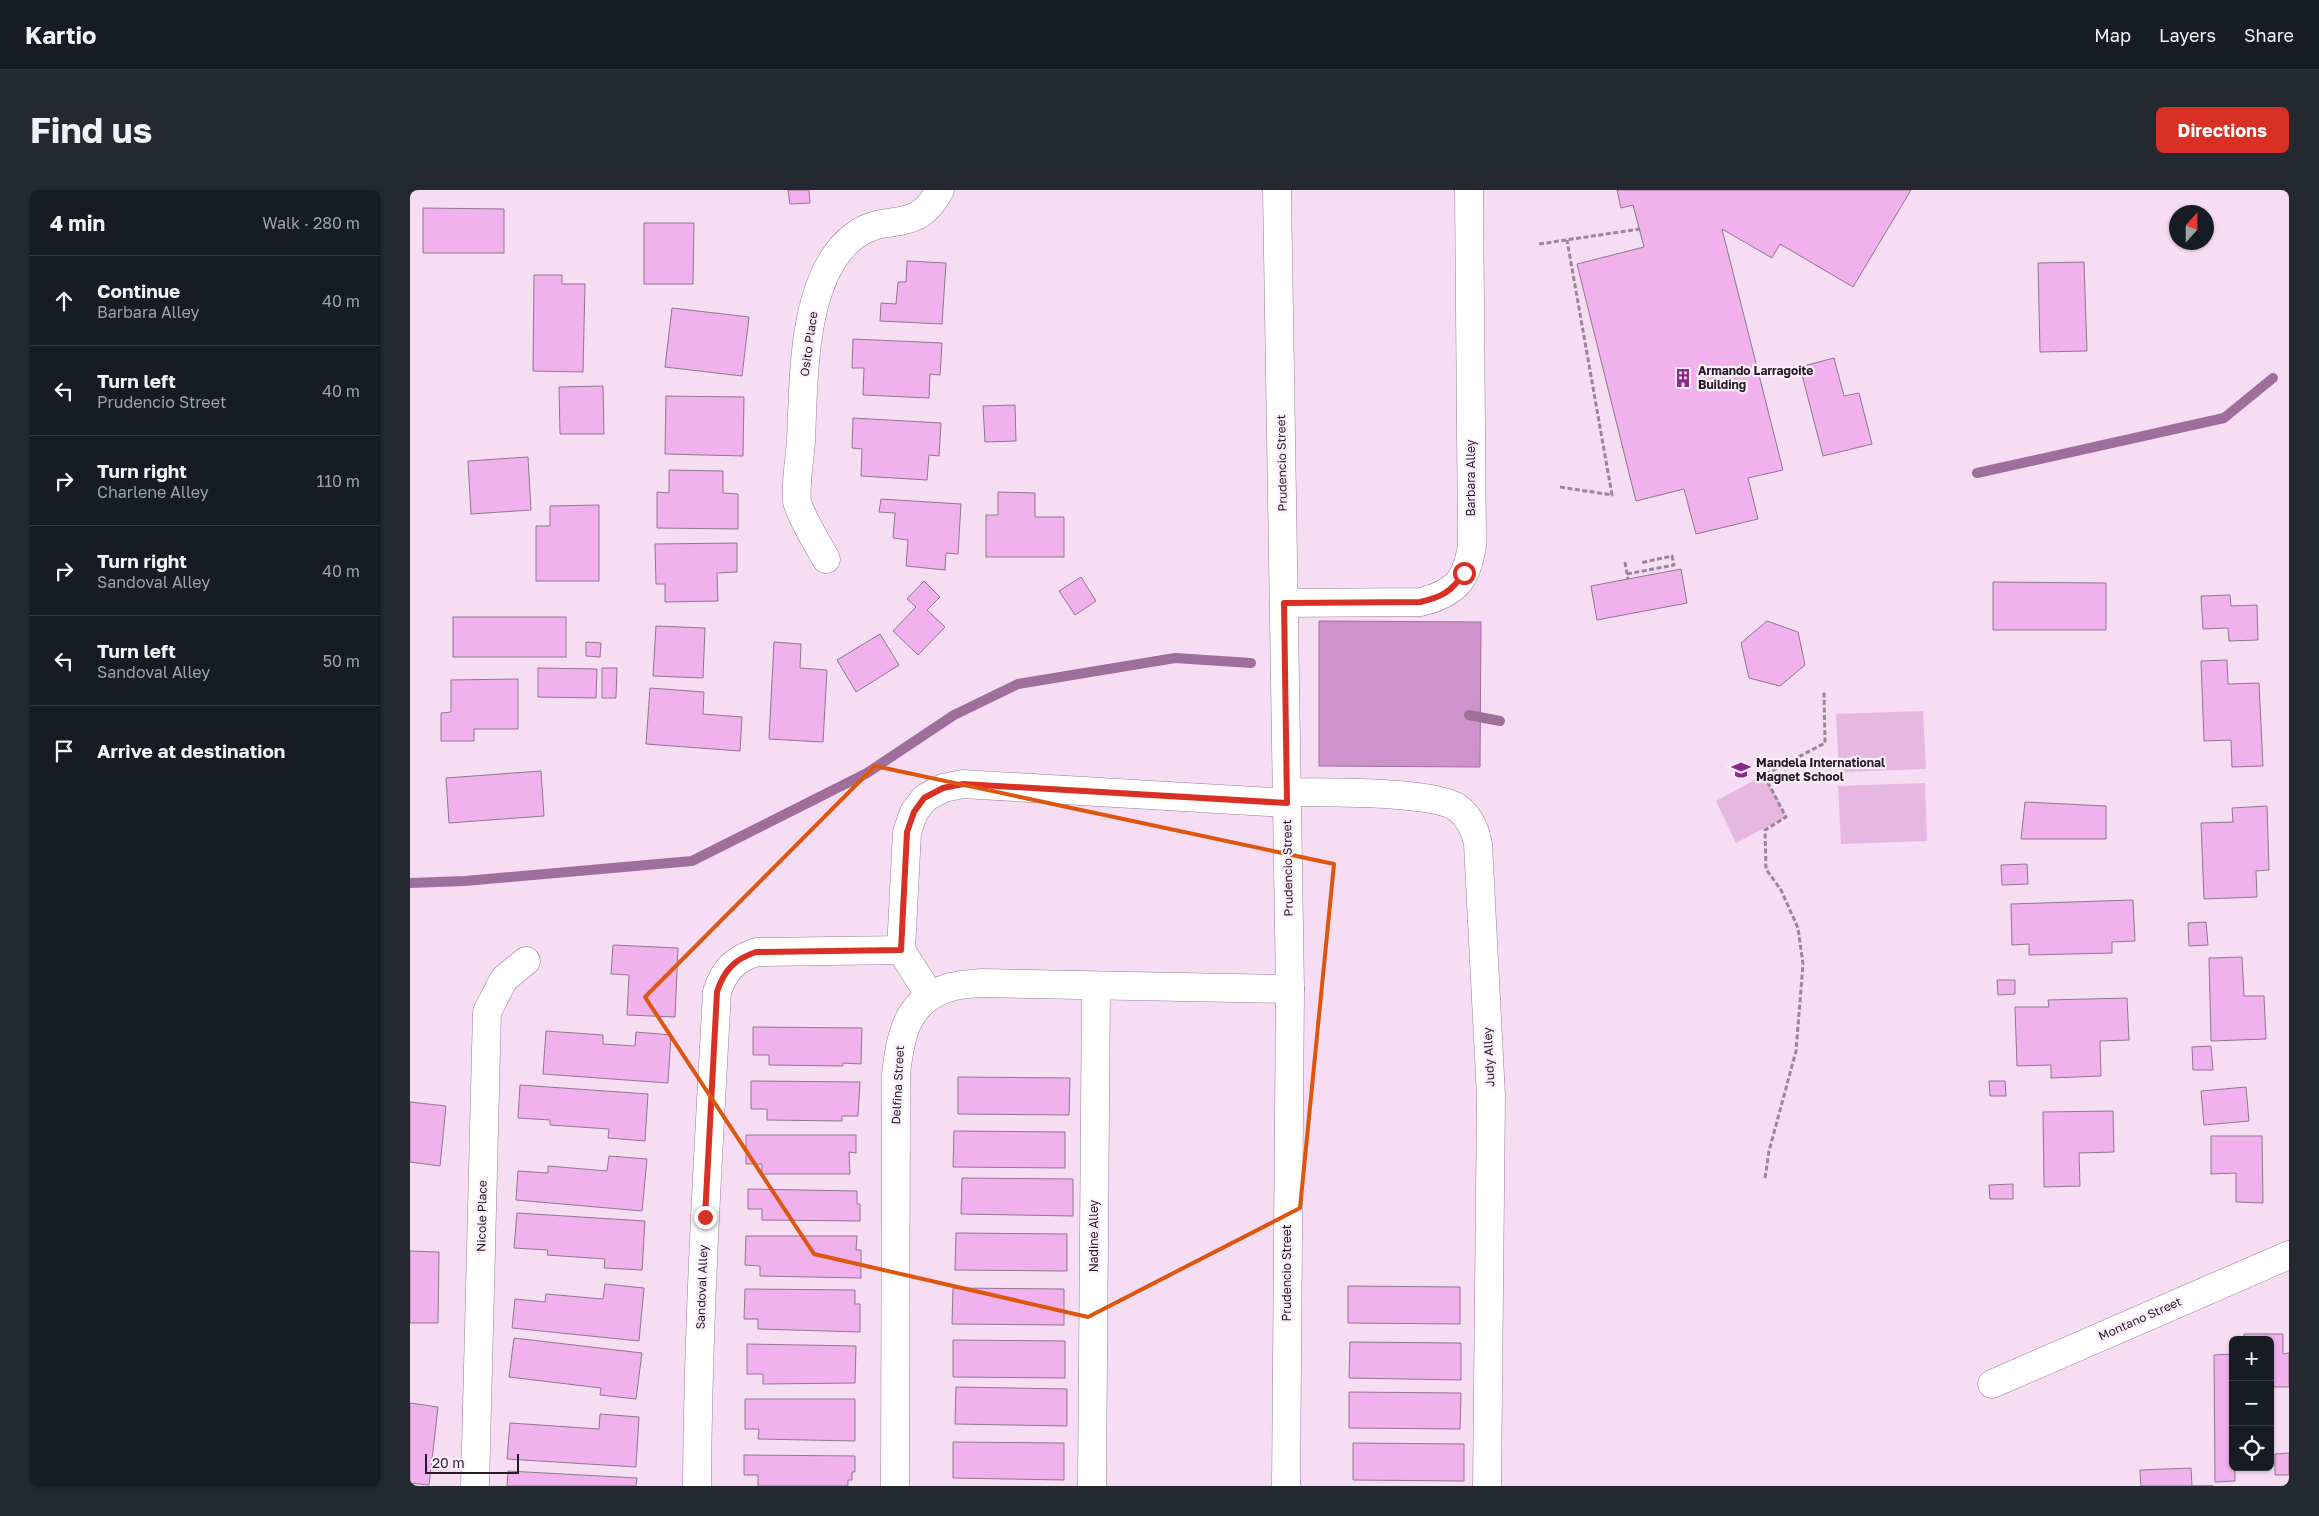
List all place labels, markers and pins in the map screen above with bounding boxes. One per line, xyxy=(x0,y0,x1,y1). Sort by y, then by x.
place label: Armando Larragoite Building xyxy=(1698,363,1813,392)
building icon: Armando Larragoite Building xyxy=(1672,367,1694,389)
place label: Mandela International Magnet School xyxy=(1756,755,1885,784)
school or university icon: Mandela International Magnet School xyxy=(1730,759,1752,781)

